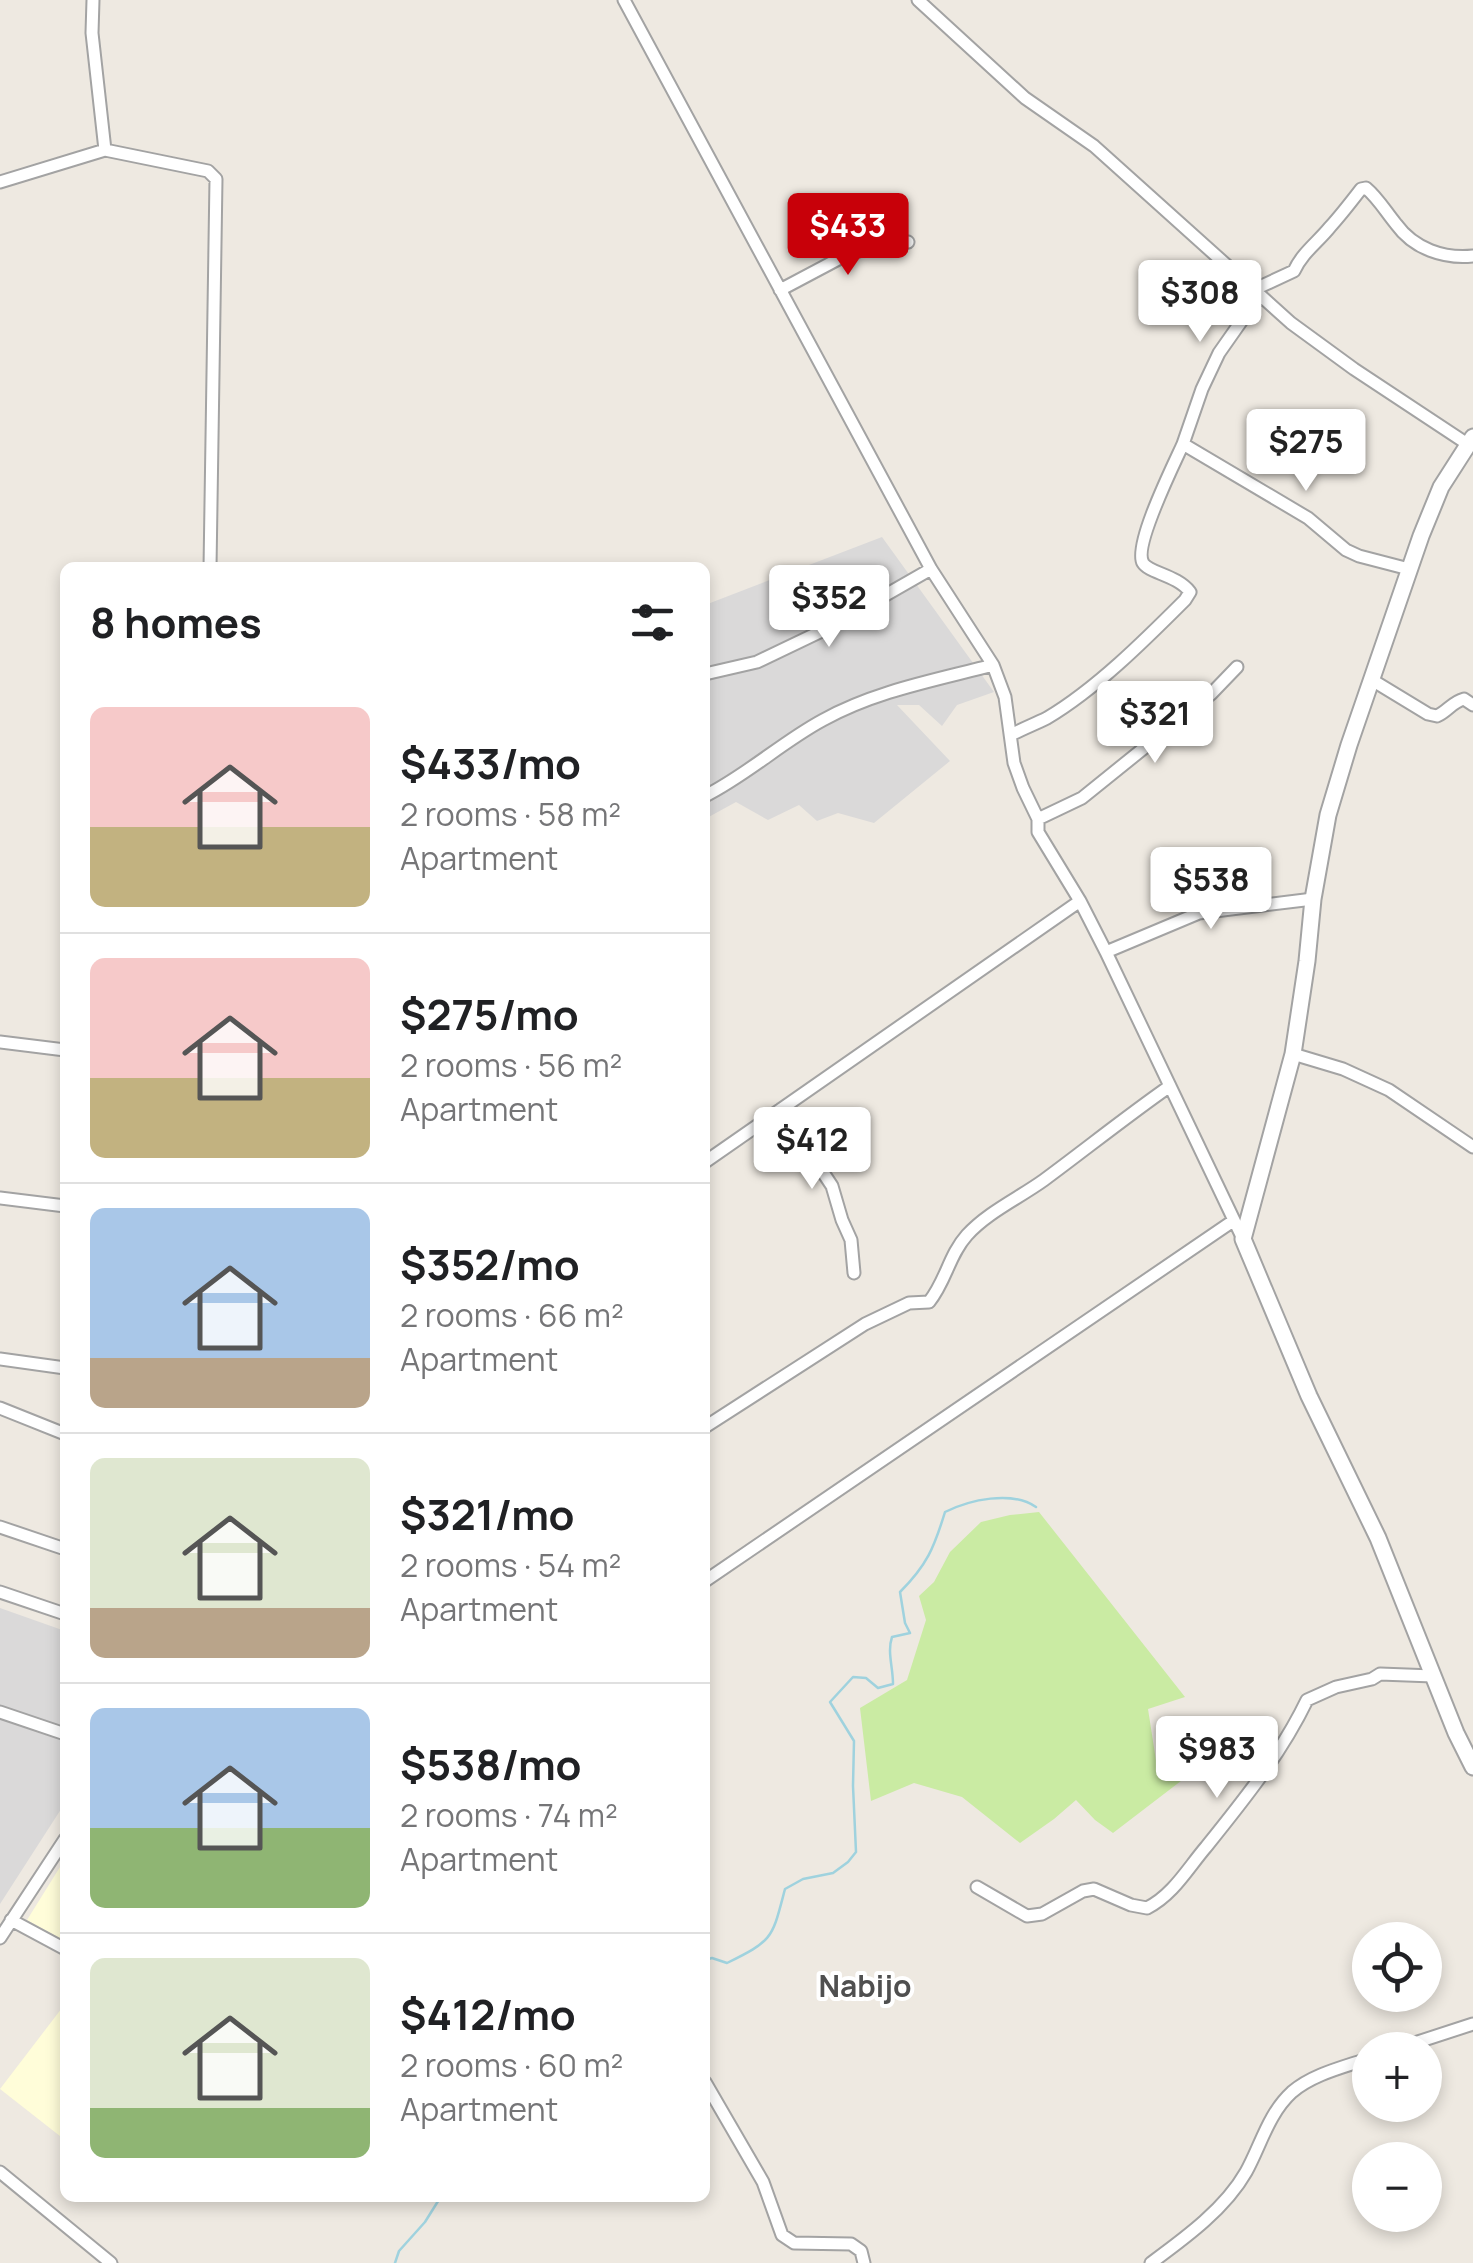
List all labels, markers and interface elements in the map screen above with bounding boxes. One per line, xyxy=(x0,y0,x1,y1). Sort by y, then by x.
pin: $433 xyxy=(789,193,907,278)
text: $433 xyxy=(810,203,886,247)
pin: $308 xyxy=(1141,260,1259,345)
text: $308 xyxy=(1160,270,1240,314)
pin: $275 xyxy=(1247,409,1365,494)
text: $275 xyxy=(1269,419,1343,463)
pin: $352 xyxy=(770,565,888,650)
text: $352 xyxy=(791,575,867,619)
text: 8 homes xyxy=(90,593,262,651)
icon: filters xyxy=(625,595,680,650)
pin: $321 xyxy=(1096,681,1214,766)
text: $321 xyxy=(1119,691,1191,735)
text: $433/mo xyxy=(400,734,581,792)
icon: home xyxy=(170,747,290,867)
text: 2 rooms · 58 m² xyxy=(400,792,621,836)
text: Apartment xyxy=(400,836,558,880)
pin: $538 xyxy=(1152,847,1270,932)
text: $538 xyxy=(1172,857,1250,901)
text: $275/mo xyxy=(400,985,579,1043)
icon: home xyxy=(170,998,290,1118)
text: 2 rooms · 56 m² xyxy=(400,1043,622,1087)
text: Apartment xyxy=(400,1087,558,1131)
pin: $412 xyxy=(753,1107,871,1192)
text: $412 xyxy=(776,1117,848,1161)
text: $352/mo xyxy=(400,1235,580,1293)
icon: home xyxy=(170,1248,290,1368)
text: 2 rooms · 66 m² xyxy=(400,1293,624,1337)
text: Apartment xyxy=(400,1337,558,1381)
text: $321/mo xyxy=(400,1485,575,1543)
icon: home xyxy=(170,1498,290,1618)
text: 2 rooms · 54 m² xyxy=(400,1543,621,1587)
text: Apartment xyxy=(400,1587,558,1631)
pin: $983 xyxy=(1158,1716,1276,1801)
text: $983 xyxy=(1178,1726,1256,1770)
text: $538/mo xyxy=(400,1735,581,1793)
icon: home xyxy=(170,1748,290,1868)
text: 2 rooms · 74 m² xyxy=(400,1793,618,1837)
text: Apartment xyxy=(400,1837,558,1881)
map controls xyxy=(1352,1922,1442,2232)
button: locate xyxy=(1352,1922,1442,2012)
district label: Nabijo xyxy=(819,1965,911,2006)
text: $412/mo xyxy=(400,1985,576,2043)
icon: home xyxy=(170,1998,290,2118)
button: + xyxy=(1352,2032,1442,2122)
text: 2 rooms · 60 m² xyxy=(400,2043,623,2087)
text: Apartment xyxy=(400,2087,558,2131)
button: − xyxy=(1352,2142,1442,2232)

